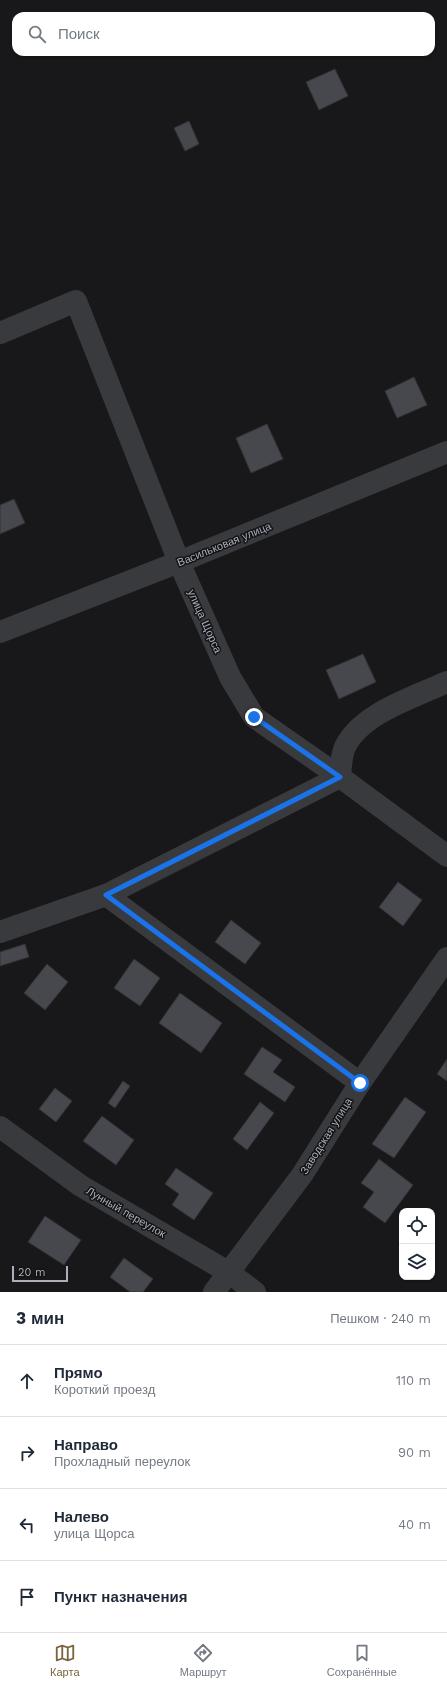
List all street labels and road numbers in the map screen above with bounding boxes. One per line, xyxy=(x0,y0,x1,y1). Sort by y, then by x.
street label: Васильковая улица xyxy=(175,519,274,569)
street label: улица Щорса xyxy=(185,587,225,656)
street label: Заводская улица xyxy=(298,1095,356,1177)
street label: Лунный переулок xyxy=(84,1184,168,1241)

